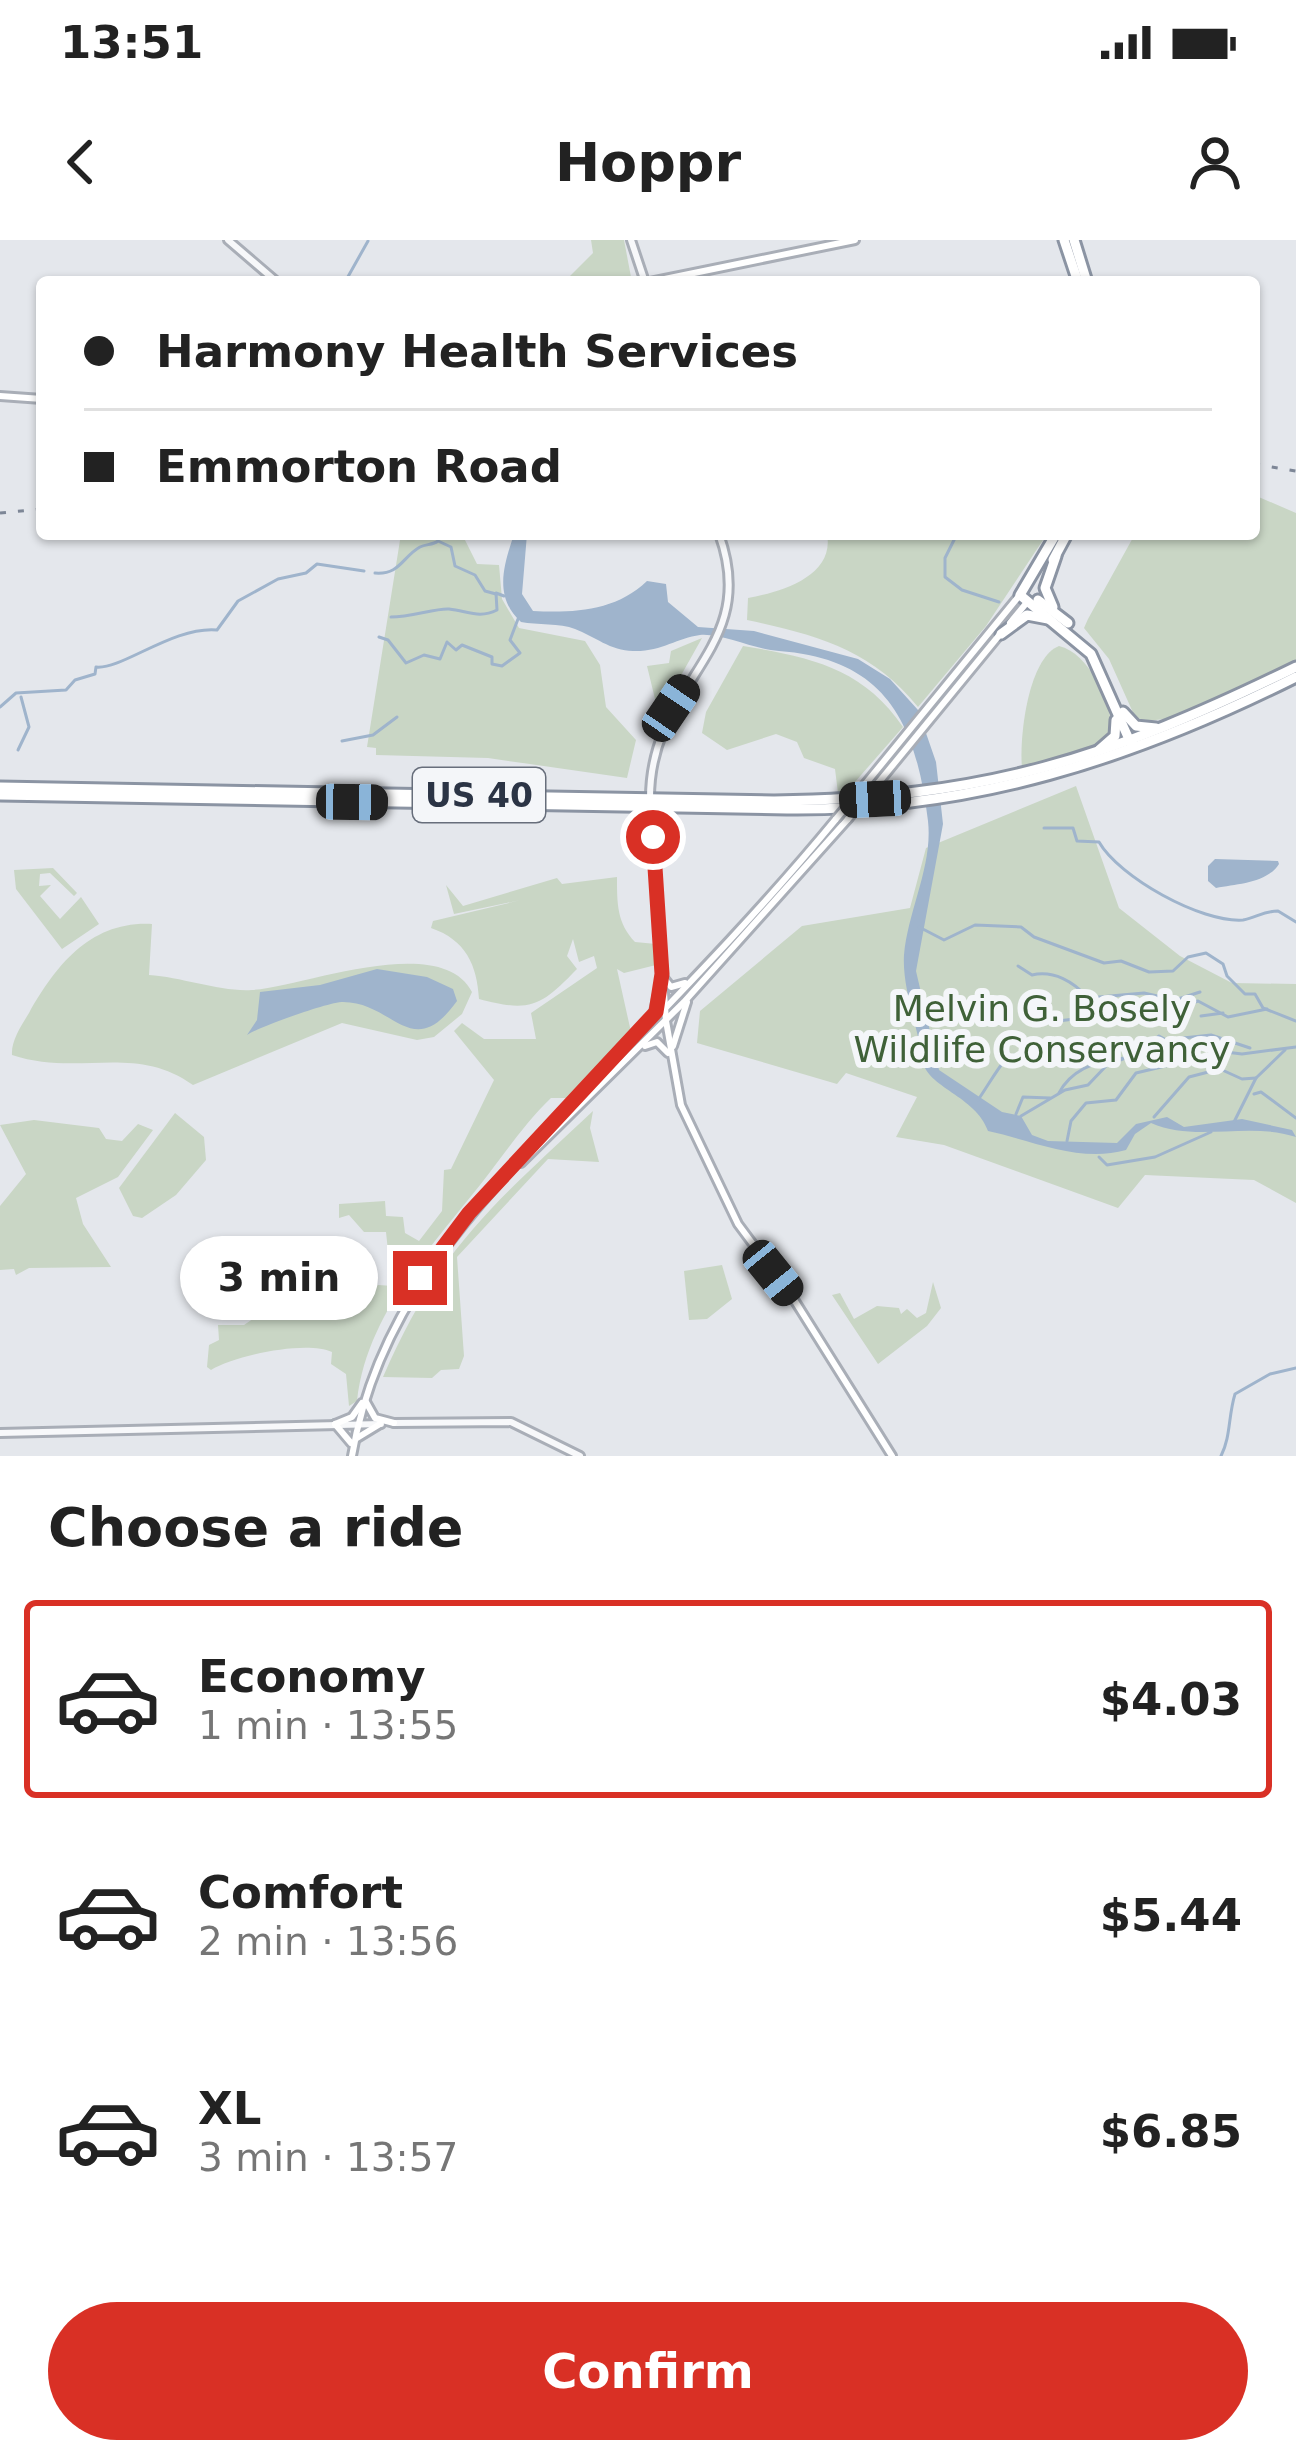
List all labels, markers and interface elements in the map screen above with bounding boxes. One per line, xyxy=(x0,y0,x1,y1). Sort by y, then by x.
text: 13:51 xyxy=(60,16,203,69)
icon: back xyxy=(48,129,114,195)
icon: person xyxy=(1182,129,1248,195)
text: Hoppr xyxy=(555,131,741,194)
text: Harmony Health Services xyxy=(156,325,798,378)
text: Emmorton Road xyxy=(156,440,562,493)
car xyxy=(636,668,706,748)
road number: US 40 xyxy=(413,768,545,822)
car xyxy=(838,779,912,819)
car xyxy=(316,783,388,821)
route start xyxy=(626,810,680,864)
park label: Melvin G. Bosely Wildlife Conservancy xyxy=(854,988,1230,1070)
car xyxy=(736,1234,810,1312)
callout: 3 min xyxy=(180,1236,378,1320)
route end xyxy=(393,1251,447,1305)
text: 3 min xyxy=(218,1255,340,1300)
text: Choose a ride xyxy=(48,1496,464,1559)
icon: car xyxy=(54,1645,162,1753)
text: Economy xyxy=(198,1650,426,1703)
text: $4.03 xyxy=(1100,1673,1242,1726)
text: 1 min · 13:55 xyxy=(198,1703,458,1748)
icon: car xyxy=(54,1861,162,1969)
text: Comfort xyxy=(198,1866,403,1919)
text: $5.44 xyxy=(1100,1889,1242,1942)
text: 2 min · 13:56 xyxy=(198,1919,458,1964)
icon: car xyxy=(54,2077,162,2185)
text: XL xyxy=(198,2082,261,2135)
text: $6.85 xyxy=(1100,2105,1242,2158)
text: 3 min · 13:57 xyxy=(198,2135,458,2180)
button: Confirm xyxy=(48,2302,1248,2440)

